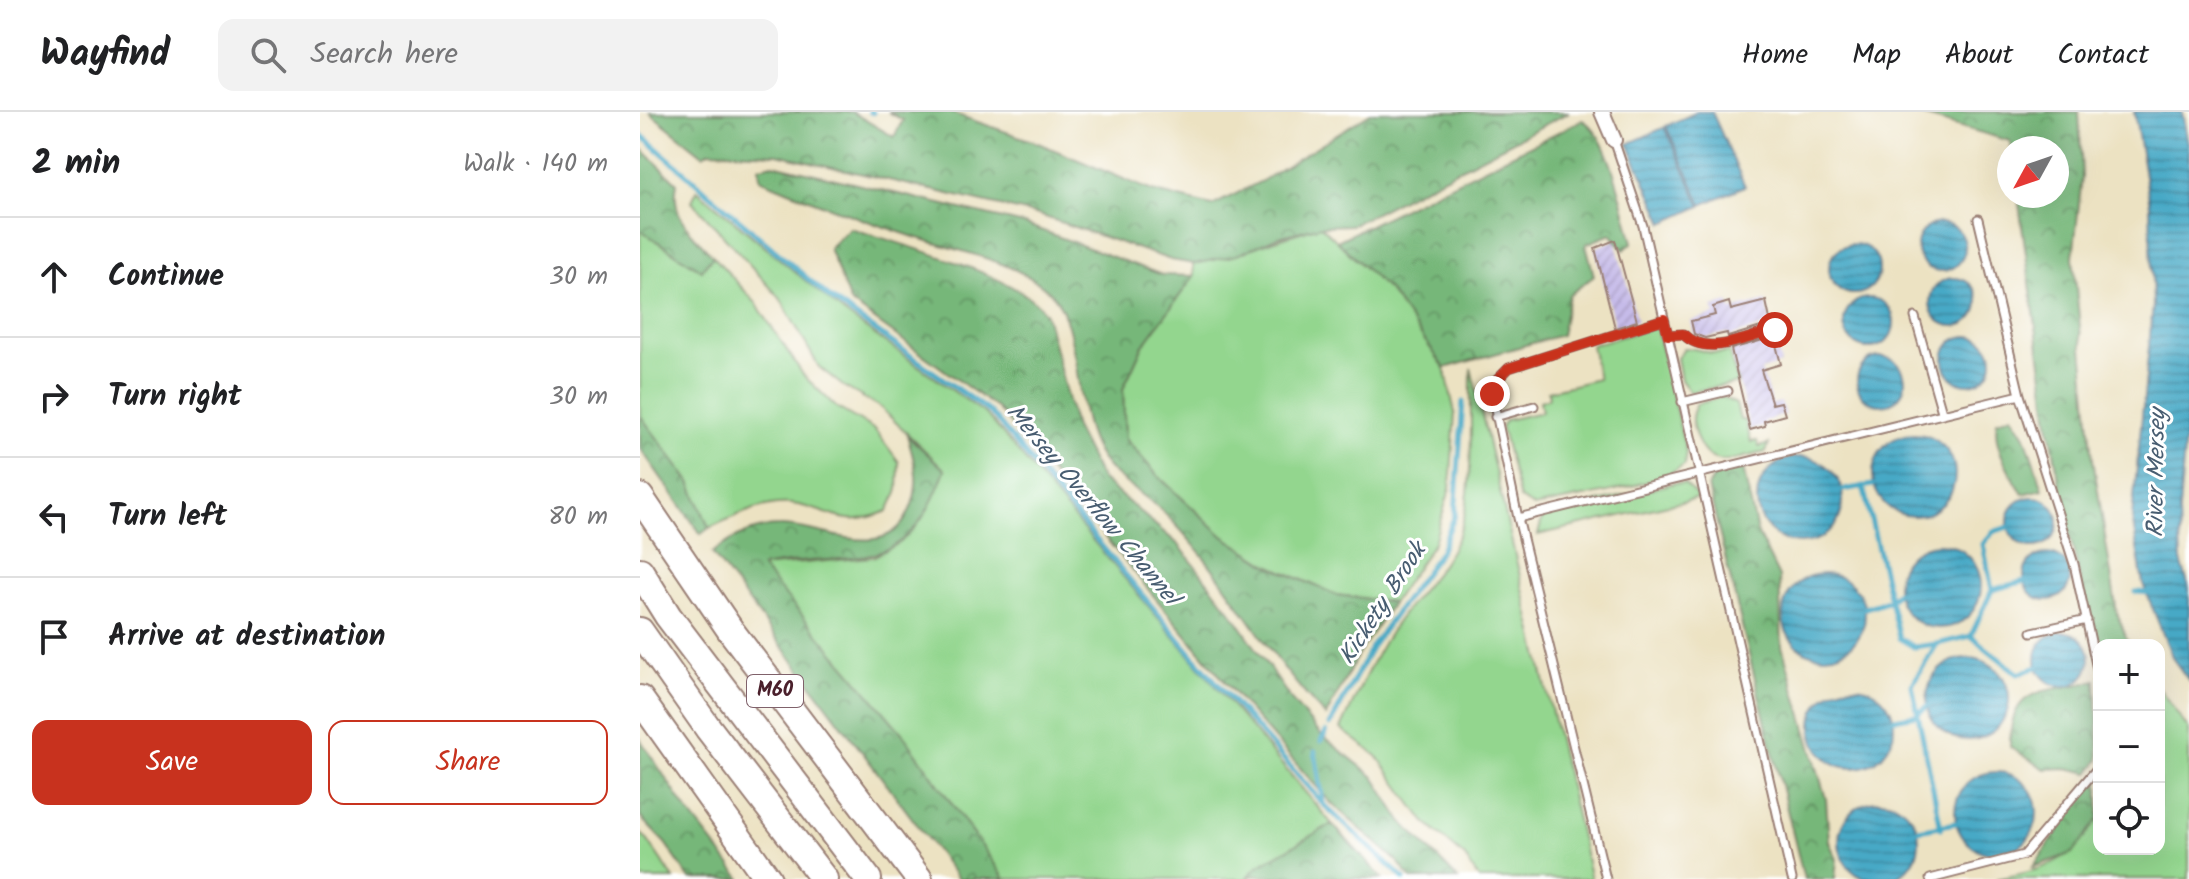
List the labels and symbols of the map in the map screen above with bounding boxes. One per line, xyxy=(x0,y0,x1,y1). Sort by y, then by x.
north arrow xyxy=(1997,136,2069,208)
route start xyxy=(1757,312,1793,348)
route end xyxy=(1474,376,1510,412)
water label: Mersey Overflow Channel xyxy=(996,395,1191,618)
water label: River Mersey xyxy=(2136,405,2178,537)
water label: Kickety Brook xyxy=(1329,532,1439,673)
road number: M60 xyxy=(747,675,803,707)

